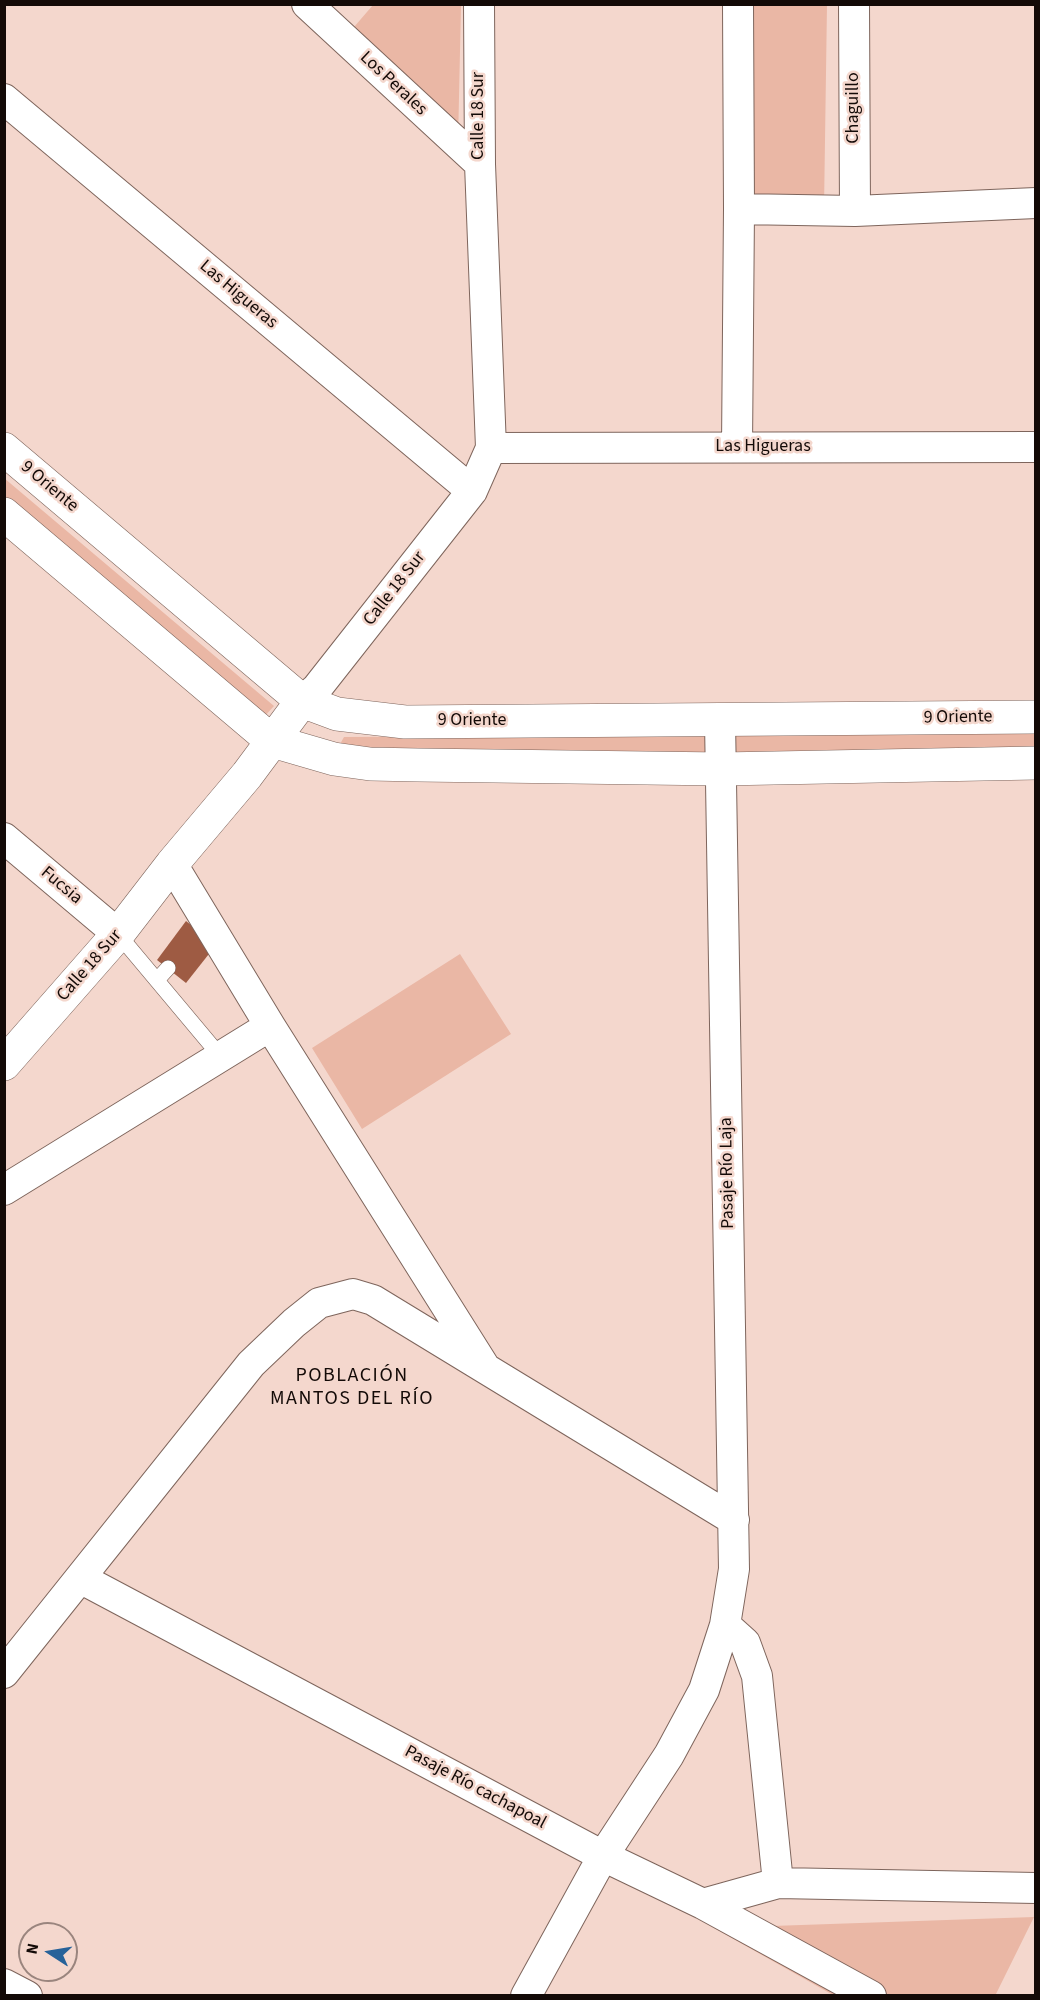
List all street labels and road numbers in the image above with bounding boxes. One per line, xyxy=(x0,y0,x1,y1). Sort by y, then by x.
street label: Los Perales xyxy=(355,47,431,121)
street label: Calle 18 Sur xyxy=(468,72,490,160)
street label: Chaguillo xyxy=(843,72,865,144)
street label: Las Higueras xyxy=(195,256,281,334)
street label: Las Higueras xyxy=(715,436,811,458)
street label: 9 Oriente xyxy=(16,457,82,517)
street label: Calle 18 Sur xyxy=(359,548,431,630)
street label: 9 Oriente xyxy=(923,707,993,729)
street label: 9 Oriente xyxy=(438,710,506,732)
street label: Fucsia xyxy=(36,862,86,910)
street label: Calle 18 Sur xyxy=(53,926,127,1006)
street label: Pasaje Río Laja xyxy=(716,1117,740,1229)
street label: Pasaje Río cachapoal xyxy=(400,1742,550,1834)

